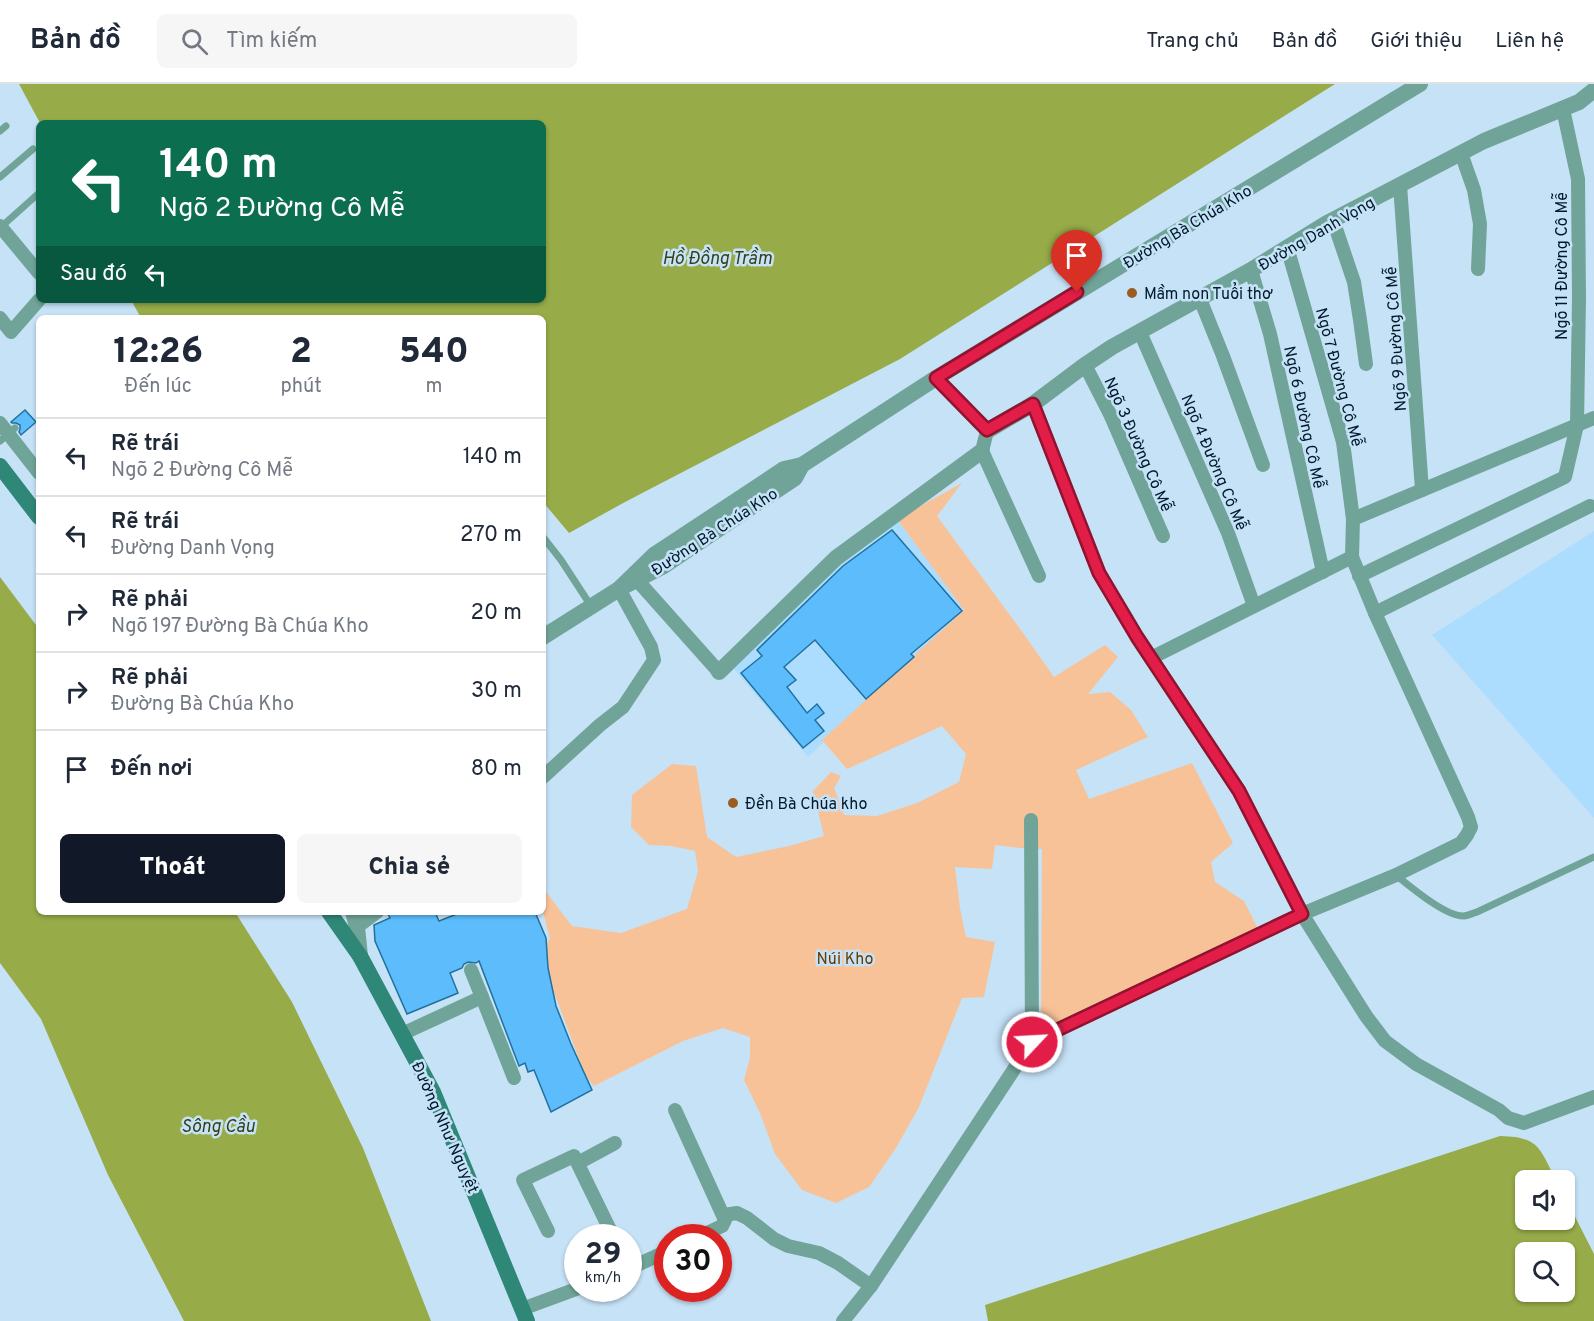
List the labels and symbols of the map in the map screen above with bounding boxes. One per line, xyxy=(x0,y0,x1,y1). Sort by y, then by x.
street label: Đường Bà Chúa Kho xyxy=(1120,181,1256,274)
street label: Ngõ 11 Đường Cô Mễ xyxy=(1551,192,1573,340)
street label: Đường Danh Vọng xyxy=(1255,193,1379,276)
pin xyxy=(1051,230,1102,292)
water label: Hồ Đồng Trầm xyxy=(662,247,772,271)
street label: Ngõ 9 Đường Cô Mễ xyxy=(1380,266,1412,412)
place label: Mầm non Tuổi thơ xyxy=(1144,282,1273,305)
marker: Mầm non Tuổi thơ xyxy=(1125,286,1139,300)
street label: Ngõ 7 Đường Cô Mễ xyxy=(1310,305,1368,449)
street label: Ngõ 6 Đường Cô Mễ xyxy=(1278,344,1330,491)
street label: Ngõ 3 Đường Cô Mễ xyxy=(1098,373,1178,515)
street label: Ngõ 4 Đường Cô Mễ xyxy=(1175,391,1253,534)
street label: Đường Bà Chúa Kho xyxy=(648,484,782,581)
place label: Đền Bà Chúa kho xyxy=(745,794,868,815)
marker: Đền Bà Chúa kho xyxy=(726,796,740,810)
park label: Núi Kho xyxy=(817,950,874,970)
position arrow xyxy=(1000,1010,1064,1074)
street label: Đường Như Nguyệt xyxy=(406,1059,482,1197)
water label: Sông Cầu xyxy=(181,1115,255,1139)
speed limit sign: 30 xyxy=(654,1224,732,1302)

